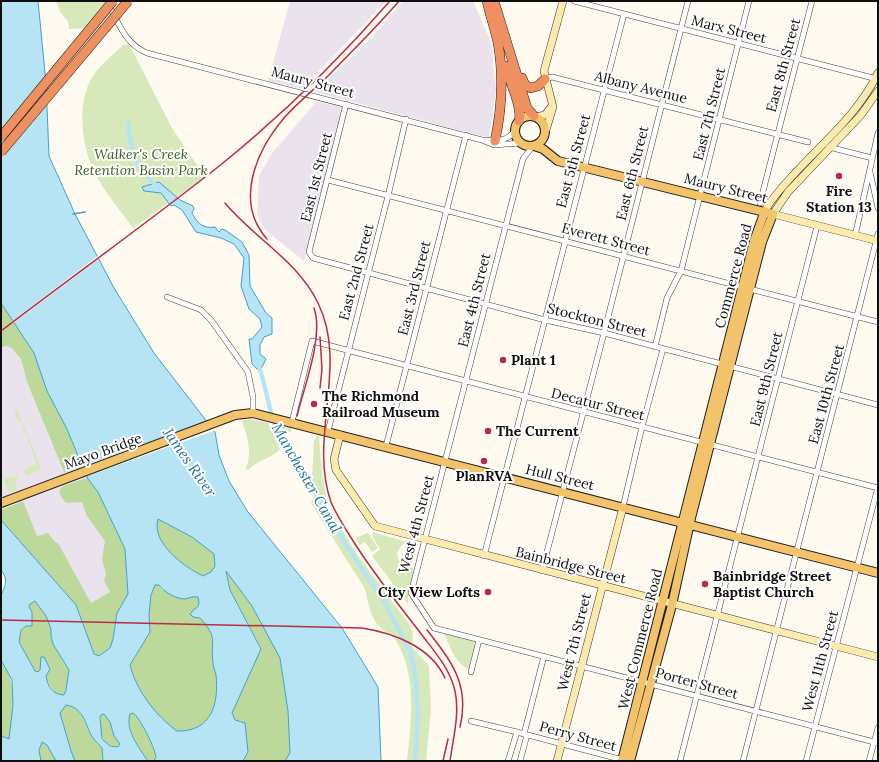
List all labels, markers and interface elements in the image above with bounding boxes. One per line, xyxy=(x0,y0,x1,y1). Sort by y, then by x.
street label: Marx Street xyxy=(689,11,769,47)
street label: East 8th Street xyxy=(762,15,804,114)
street label: Maury Street xyxy=(269,62,357,102)
street label: East 7th Street xyxy=(689,65,729,162)
street label: Albany Avenue xyxy=(592,67,690,107)
street label: East 5th Street xyxy=(552,112,594,210)
street label: East 6th Street xyxy=(612,123,653,222)
street label: East 1st Street xyxy=(296,130,336,224)
park label: Walker's Creek Retention Basin Park xyxy=(74,145,208,179)
street label: Maury Street xyxy=(682,169,770,207)
marker: Fire Station 13 xyxy=(834,171,844,181)
place label: Fire Station 13 xyxy=(806,182,872,216)
street label: Everett Street xyxy=(560,219,653,260)
street label: East 2nd Street xyxy=(334,221,378,322)
street label: Commerce Road xyxy=(710,222,756,330)
street label: East 3rd Street xyxy=(394,238,435,337)
street label: East 4th Street xyxy=(454,251,495,349)
street label: Stockton Street xyxy=(545,299,649,341)
street label: East 9th Street xyxy=(746,329,787,428)
street label: East 10th Street xyxy=(804,342,848,446)
place label: Plant 1 xyxy=(511,351,556,369)
marker: Plant 1 xyxy=(498,355,508,365)
street label: Decatur Street xyxy=(549,384,647,424)
place label: The Richmond Railroad Museum xyxy=(322,387,440,421)
marker: The Richmond Railroad Museum xyxy=(309,399,319,409)
water label: Manchester Canal xyxy=(268,420,347,537)
place label: The Current xyxy=(496,422,579,440)
water label: James River xyxy=(159,423,221,500)
marker: The Current xyxy=(483,426,493,436)
street label: Mayo Bridge xyxy=(62,429,145,473)
marker: PlanRVA xyxy=(479,456,489,466)
street label: Hull Street xyxy=(524,460,597,494)
place label: PlanRVA xyxy=(456,467,513,485)
street label: West 4th Street xyxy=(394,472,438,575)
street label: Bainbridge Street xyxy=(514,543,629,588)
street label: West Commerce Road xyxy=(614,567,666,711)
place label: Bainbridge Street Baptist Church xyxy=(713,567,831,601)
marker: Bainbridge Street Baptist Church xyxy=(700,579,710,589)
place label: City View Lofts xyxy=(378,583,480,601)
marker: City View Lofts xyxy=(483,587,493,597)
street label: West 7th Street xyxy=(553,591,595,693)
street label: West 11th Street xyxy=(798,608,842,714)
street label: Porter Street xyxy=(654,663,741,703)
street label: Perry Street xyxy=(537,717,619,755)

